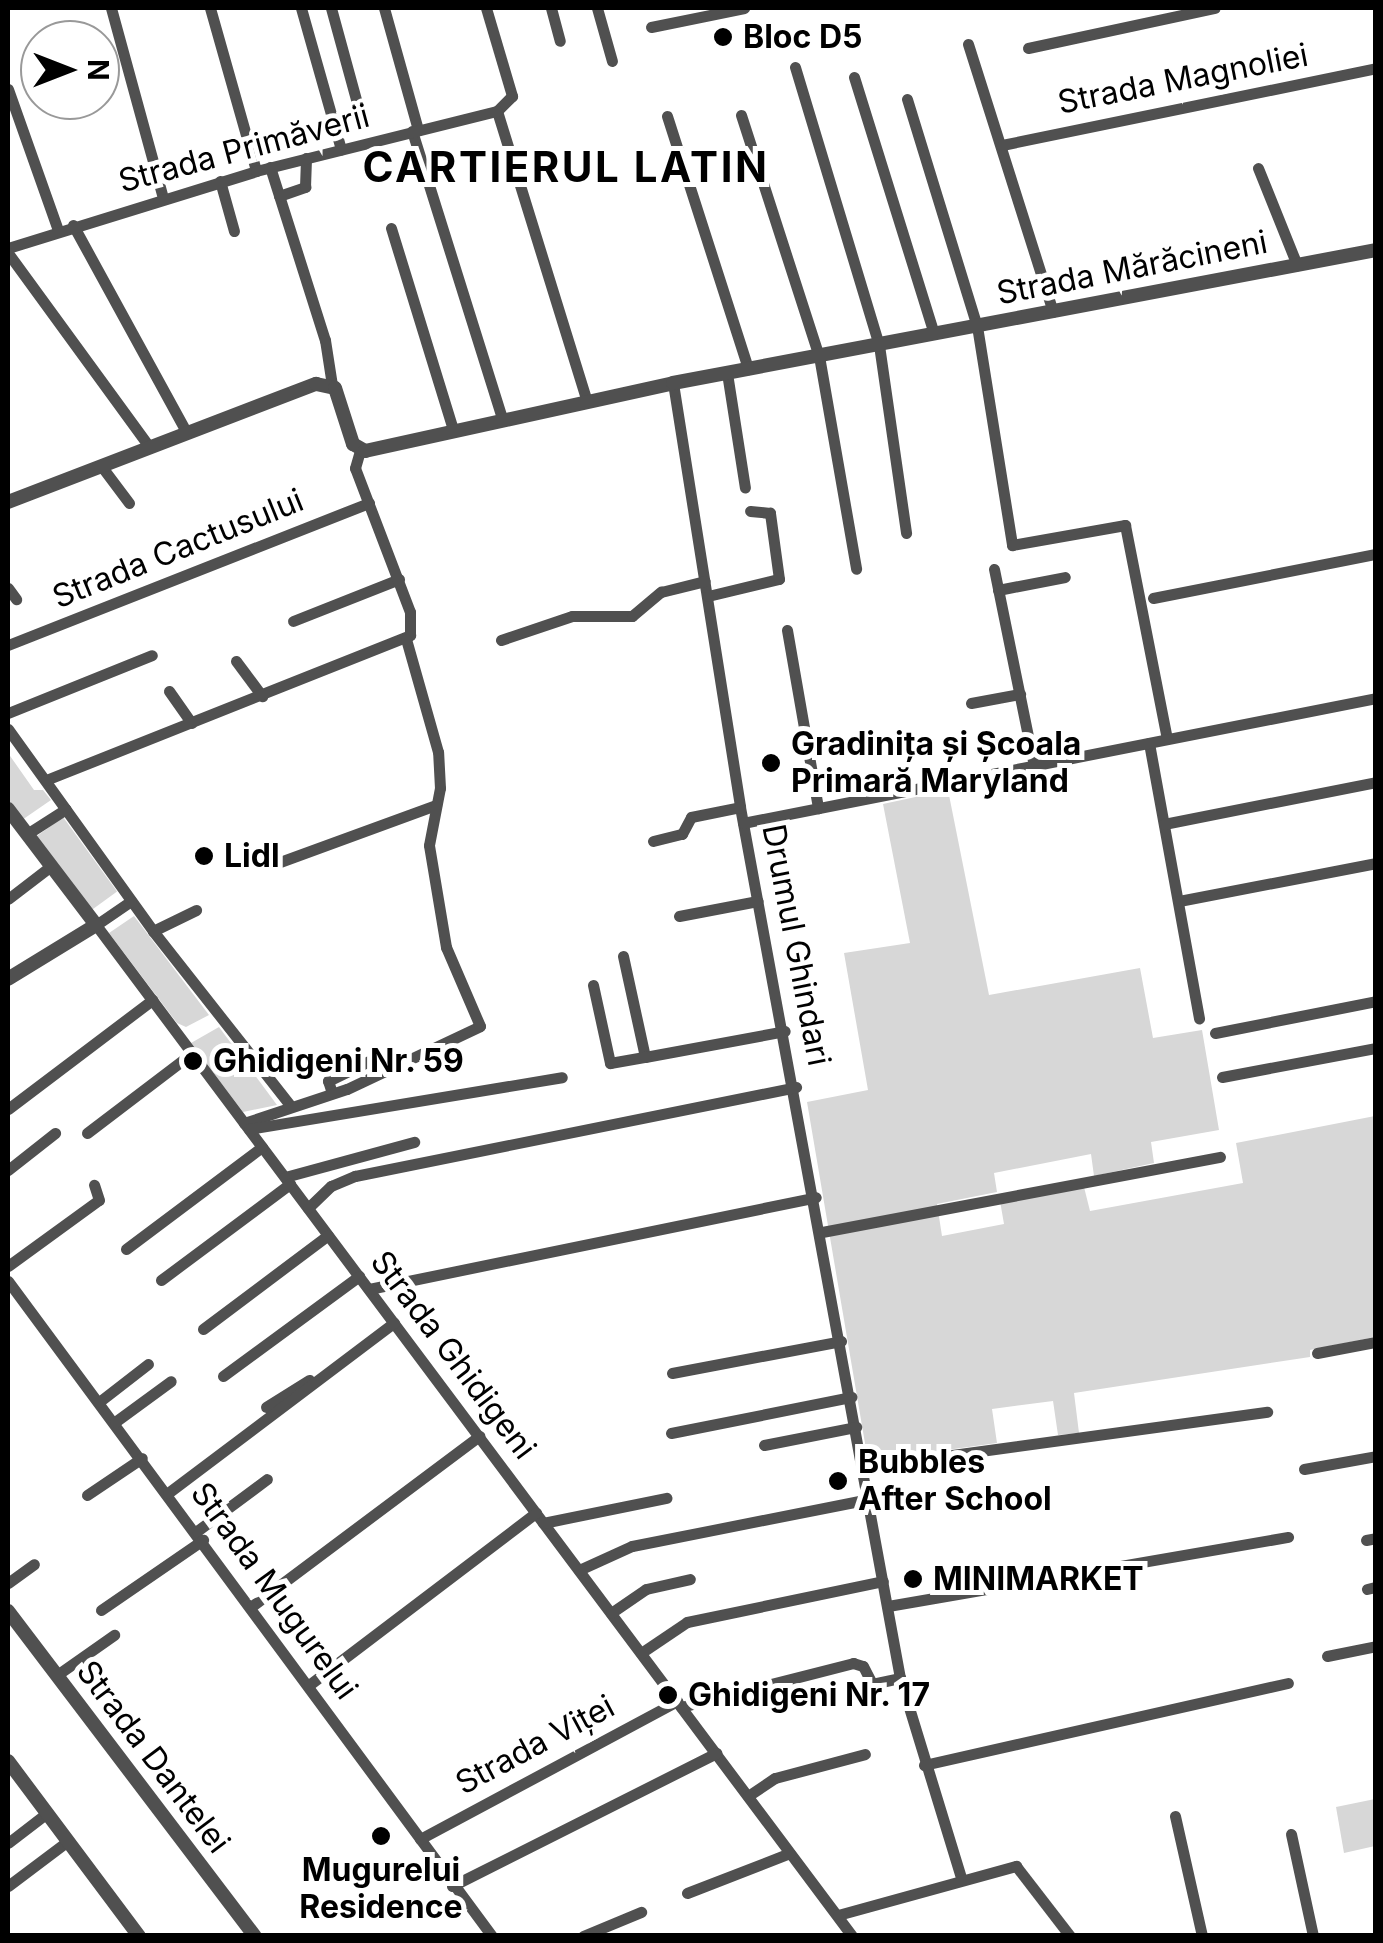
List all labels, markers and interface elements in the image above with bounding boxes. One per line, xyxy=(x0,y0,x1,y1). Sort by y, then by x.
place label: Bloc D5 xyxy=(743,18,862,56)
north arrow xyxy=(20,20,120,120)
marker: Bloc D5 xyxy=(712,26,734,48)
street label: Strada Magnoliei xyxy=(1055,36,1311,122)
text: N xyxy=(81,59,115,81)
street label: Strada Primăverii xyxy=(114,97,374,201)
district label: CARTIERUL LATIN xyxy=(363,142,769,192)
street label: Strada Mărăcineni xyxy=(994,223,1270,313)
street label: Strada Cactusului xyxy=(47,481,309,617)
place label: Gradinița și Școala Primară Maryland xyxy=(791,726,1081,801)
marker: Gradinița și Școala Primară Maryland xyxy=(760,752,782,774)
street label: Drumul Ghindari xyxy=(754,821,838,1069)
place label: Lidl xyxy=(224,837,280,875)
marker: Lidl xyxy=(193,845,215,867)
place label: Ghidigeni Nr. 59 xyxy=(213,1042,465,1080)
marker: Ghidigeni Nr. 59 xyxy=(182,1050,204,1072)
street label: Strada Ghidigeni xyxy=(362,1243,544,1467)
place label: Bubbles After School xyxy=(858,1444,1052,1519)
marker: Bubbles After School xyxy=(827,1470,849,1492)
street label: Strada Mugurelui xyxy=(182,1475,366,1707)
place label: MINIMARKET xyxy=(933,1560,1144,1598)
marker: MINIMARKET xyxy=(902,1568,924,1590)
street label: Strada Dantelei xyxy=(68,1653,238,1861)
place label: Ghidigeni Nr. 17 xyxy=(688,1676,931,1714)
marker: Ghidigeni Nr. 17 xyxy=(657,1684,679,1706)
street label: Strada Viței xyxy=(449,1687,621,1803)
marker: Mugurelui Residence xyxy=(370,1825,392,1847)
place label: Mugurelui Residence xyxy=(299,1852,463,1927)

